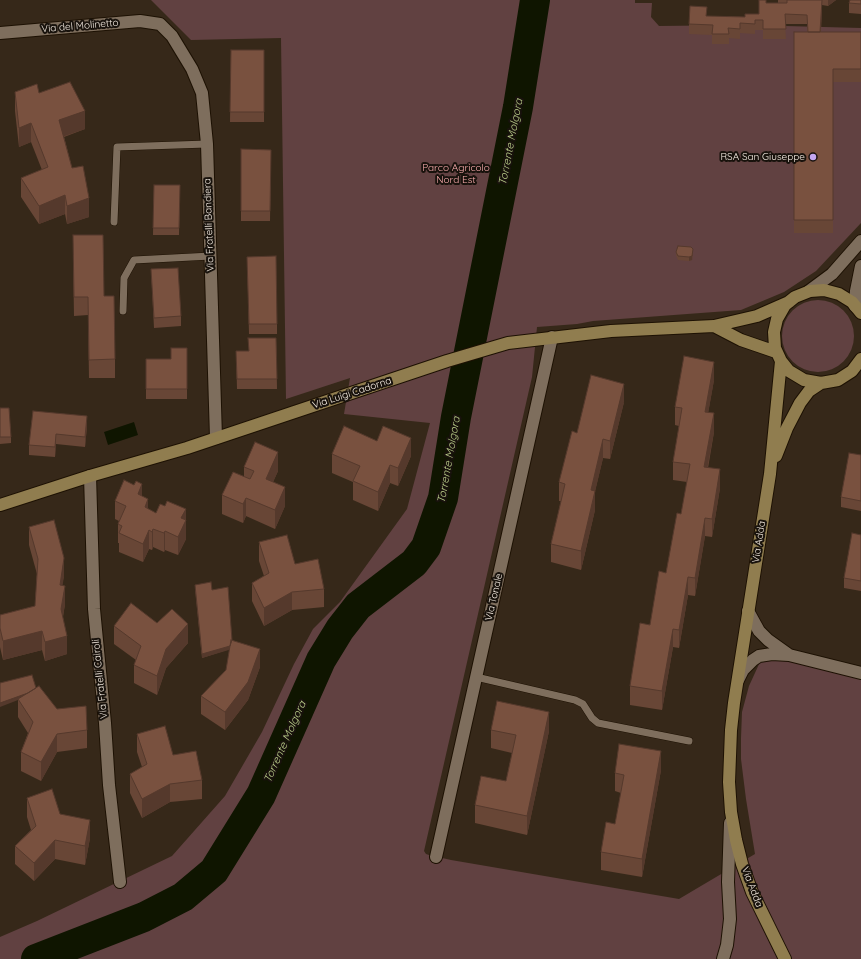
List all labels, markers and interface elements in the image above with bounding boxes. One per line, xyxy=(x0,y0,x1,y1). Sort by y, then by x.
street label: Via del Molinetto xyxy=(41,17,119,35)
water label: Torrente Molgora xyxy=(496,98,526,186)
place label: RSA San Giuseppe xyxy=(720,151,805,163)
marker: RSA San Giuseppe xyxy=(808,152,818,162)
park label: Parco Agricolo Nord Est xyxy=(422,162,490,186)
street label: Via Fratelli Bandiera xyxy=(201,178,217,272)
street label: Via Luigi Cadorna xyxy=(311,375,393,411)
water label: Torrente Molgora xyxy=(435,416,463,504)
street label: Via Adda xyxy=(750,520,768,564)
street label: Via Tonale xyxy=(483,572,505,622)
street label: Via Fratelli Cairoli xyxy=(90,638,110,720)
water label: Torrente Molgora xyxy=(261,699,309,785)
street label: Via Adda xyxy=(739,865,765,909)

